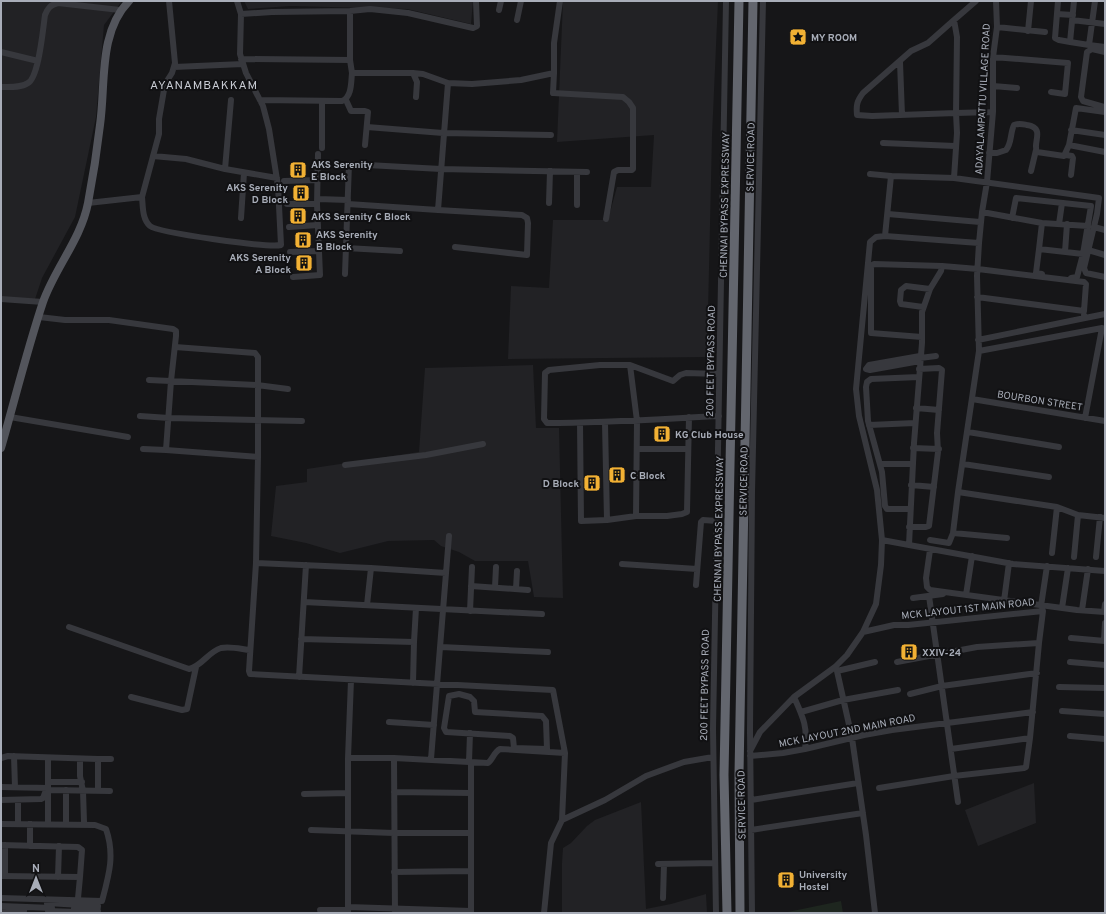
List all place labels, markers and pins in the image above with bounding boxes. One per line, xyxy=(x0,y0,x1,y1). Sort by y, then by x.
place icon: MY ROOM xyxy=(788,27,808,47)
place label: MY ROOM xyxy=(811,32,857,45)
place label: AKS Serenity E Block xyxy=(311,159,373,184)
building icon: AKS Serenity E Block xyxy=(288,160,308,180)
place label: AKS Serenity D Block xyxy=(226,182,288,207)
building icon: AKS Serenity D Block xyxy=(291,183,311,203)
building icon: AKS Serenity C Block xyxy=(288,206,308,226)
place label: AKS Serenity C Block xyxy=(311,211,411,224)
place label: AKS Serenity B Block xyxy=(316,229,378,254)
building icon: AKS Serenity B Block xyxy=(293,230,313,250)
place label: AKS Serenity A Block xyxy=(229,252,291,277)
building icon: AKS Serenity A Block xyxy=(294,253,314,273)
building icon: KG Club House xyxy=(652,424,672,444)
place label: KG Club House xyxy=(675,429,744,442)
building icon: C Block xyxy=(607,465,627,485)
place label: C Block xyxy=(630,470,666,483)
building icon: D Block xyxy=(582,473,602,493)
place label: D Block xyxy=(543,478,579,491)
building icon: XXIV-24 xyxy=(899,642,919,662)
place label: XXIV-24 xyxy=(922,647,961,660)
place label: University Hostel xyxy=(799,869,847,894)
building icon: University Hostel xyxy=(776,870,796,890)

